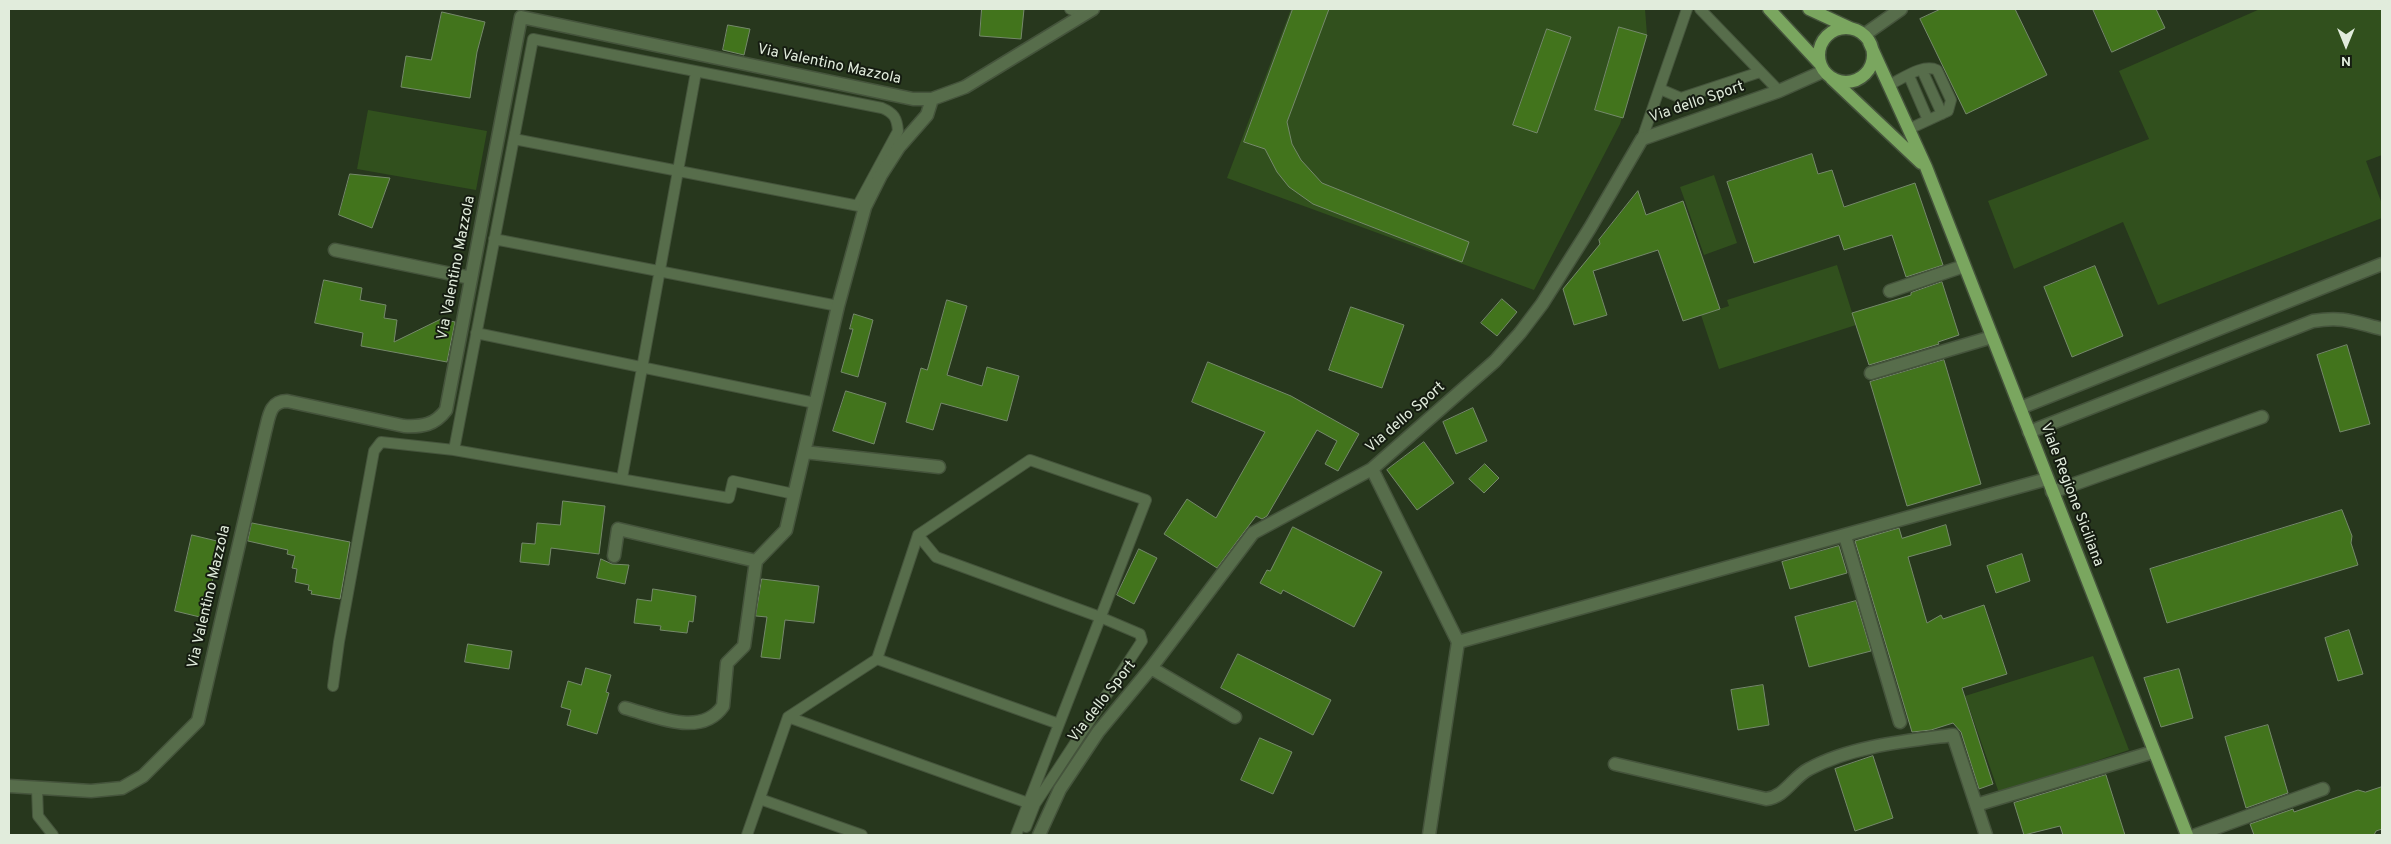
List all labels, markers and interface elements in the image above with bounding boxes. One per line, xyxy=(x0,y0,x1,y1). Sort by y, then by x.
north arrow xyxy=(2321,20,2371,70)
street label: Via Valentino Mazzola xyxy=(756,41,902,89)
text: N xyxy=(2341,52,2351,69)
street label: Via dello Sport xyxy=(1647,78,1747,128)
street label: Via Valentino Mazzola xyxy=(434,194,480,342)
street label: Via dello Sport xyxy=(1363,379,1449,457)
street label: Viale Regione Siciliana xyxy=(2035,421,2107,569)
street label: Via Valentino Mazzola xyxy=(185,524,235,670)
street label: Via dello Sport xyxy=(1065,657,1141,747)

